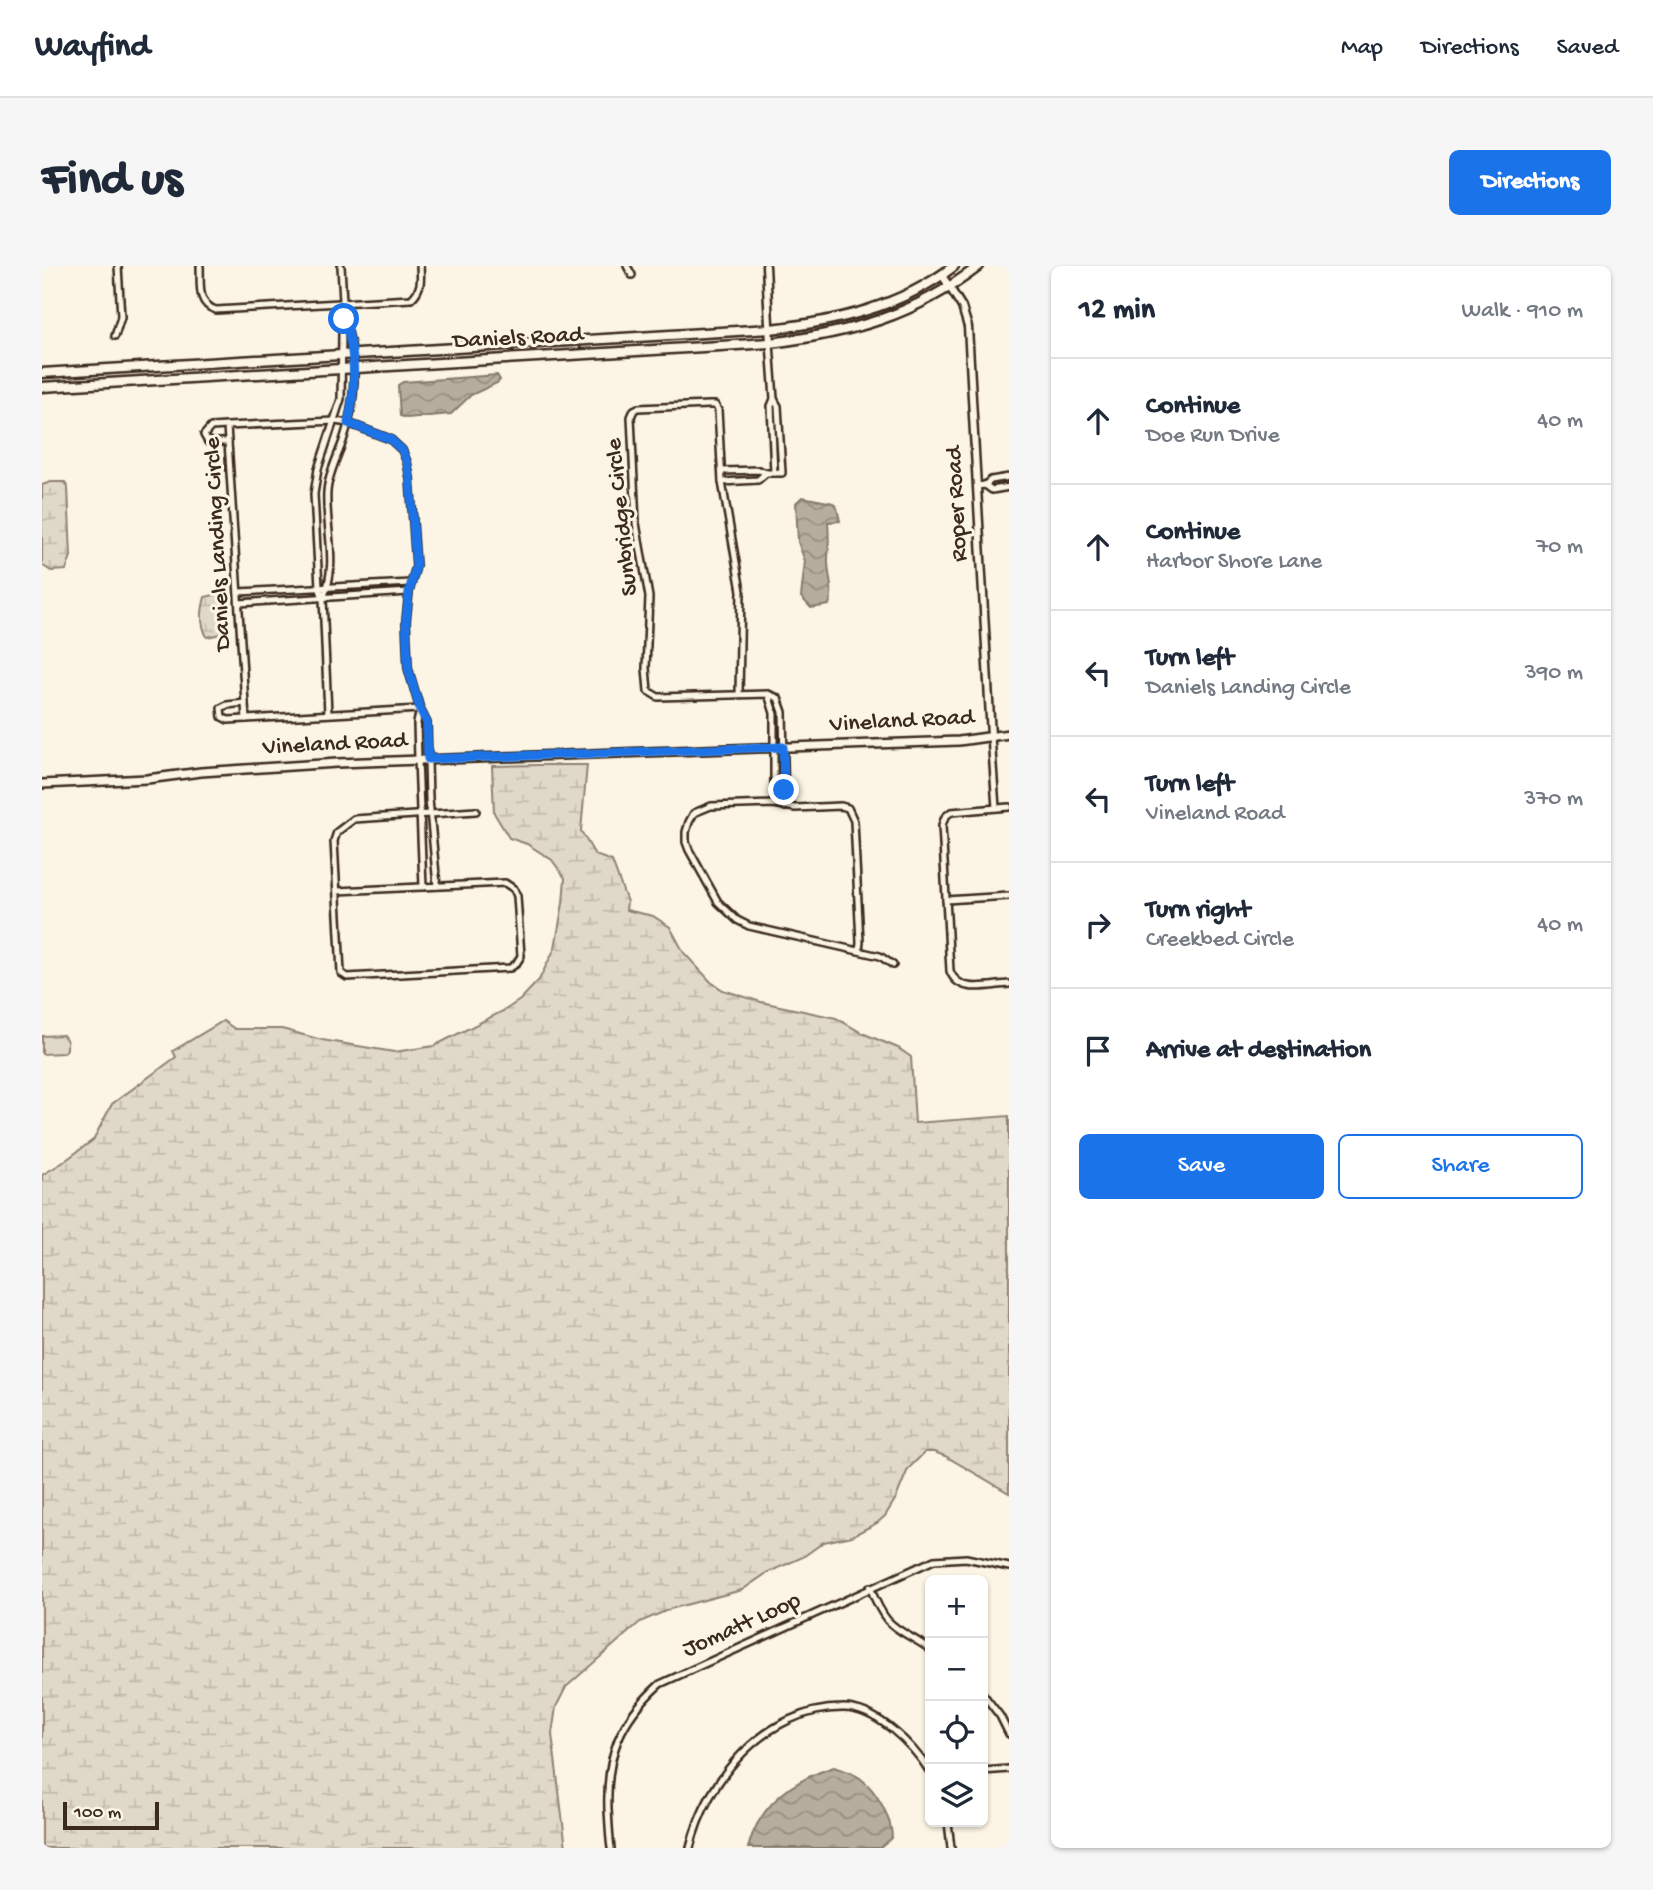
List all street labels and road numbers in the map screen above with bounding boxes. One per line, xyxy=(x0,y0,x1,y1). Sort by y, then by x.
street label: Daniels Road xyxy=(450,321,586,357)
street label: Daniels Landing Circle xyxy=(199,436,239,654)
street label: Sunbridge Circle xyxy=(600,436,646,597)
street label: Roper Road xyxy=(940,443,976,563)
street label: Vineland Road xyxy=(828,704,977,740)
street label: Vineland Road xyxy=(261,727,410,763)
street label: Jomatt Loop xyxy=(678,1587,806,1665)

